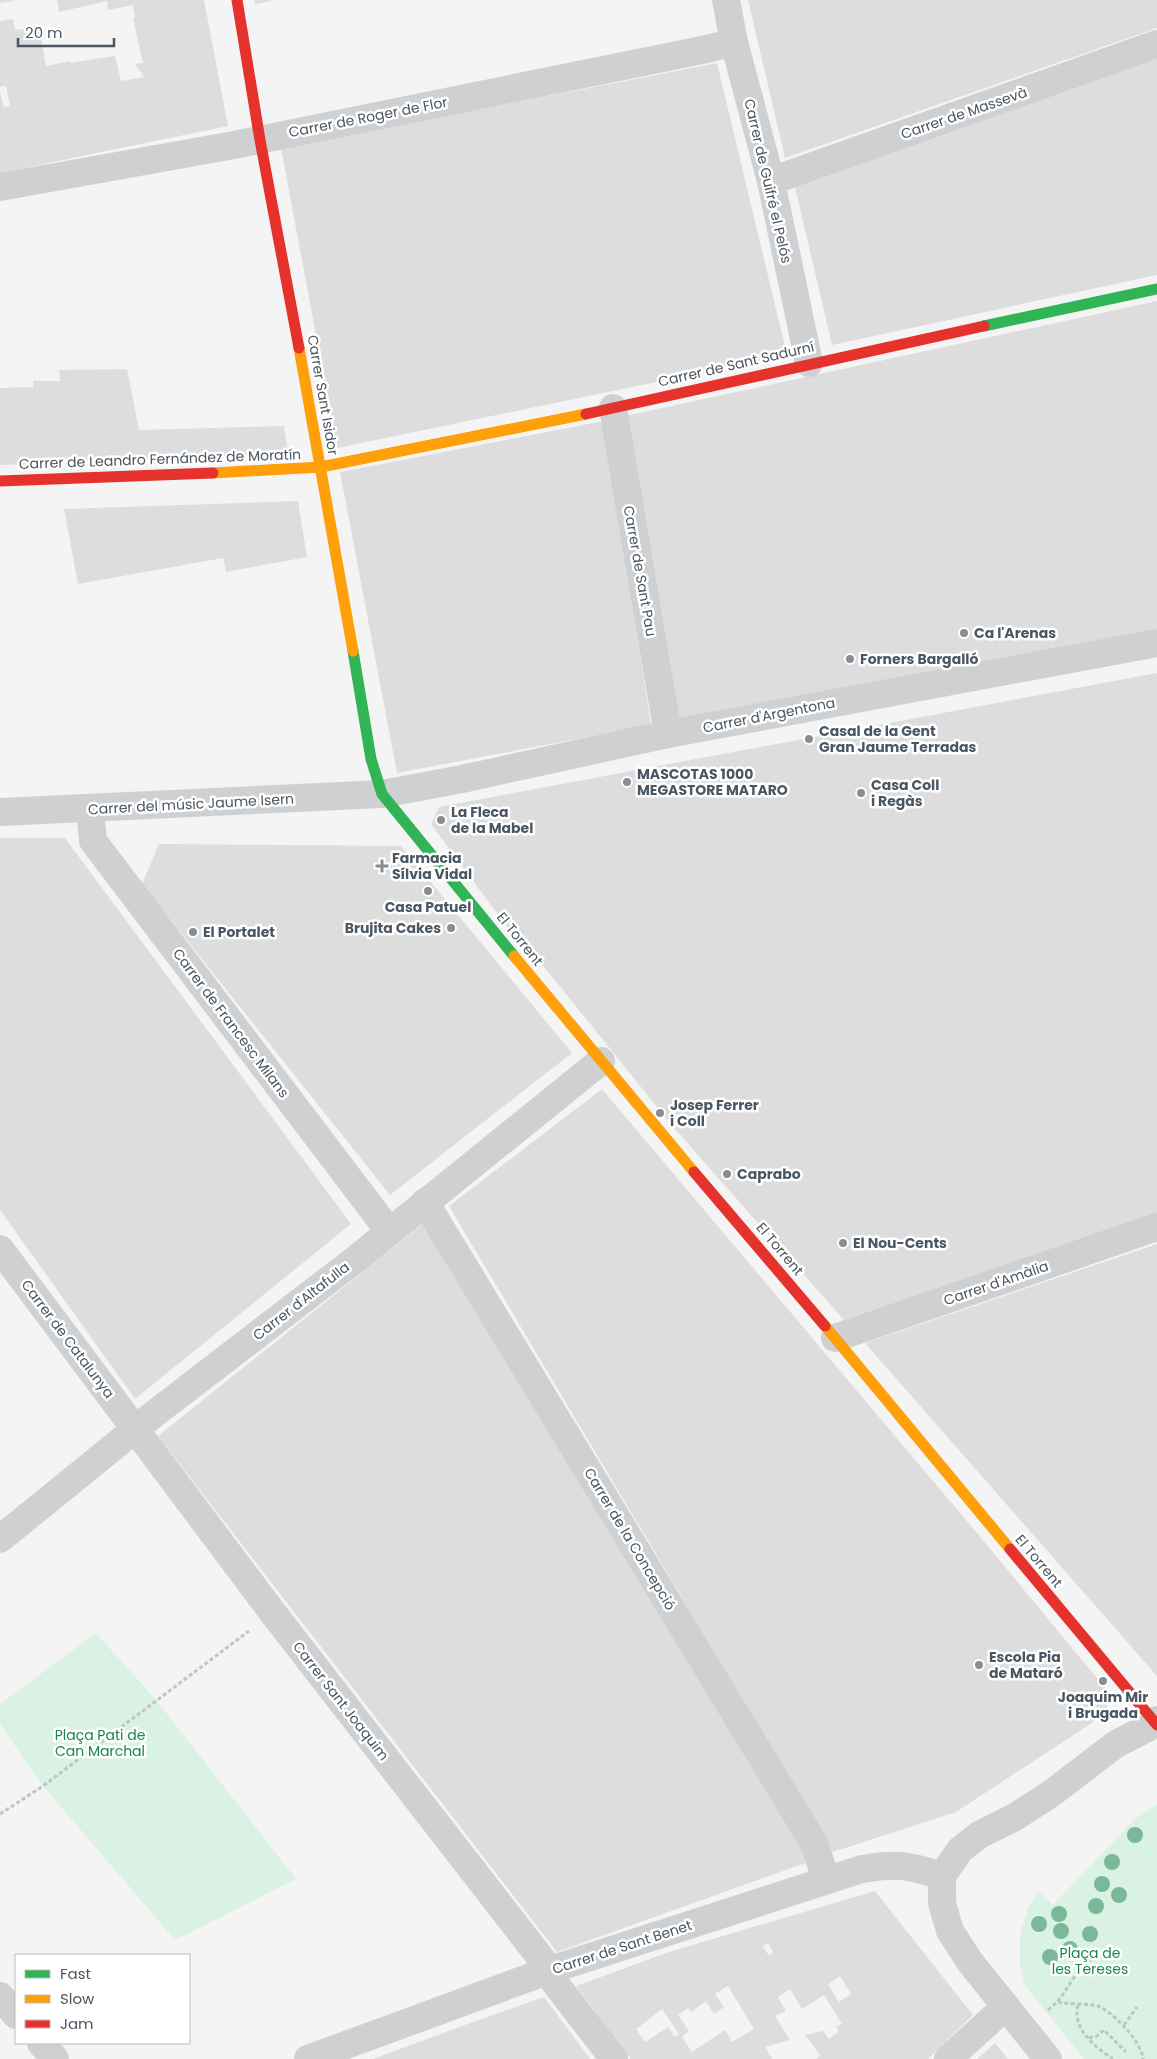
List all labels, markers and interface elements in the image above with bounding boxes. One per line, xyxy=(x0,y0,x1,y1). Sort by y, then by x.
scale bar xyxy=(18,15,114,47)
text: 20 m xyxy=(25,22,63,43)
street label: Carrer de Massevà xyxy=(898,82,1030,144)
street label: Carrer de Roger de Flor xyxy=(287,92,449,142)
street label: Carrer de Guifré el Pelós xyxy=(739,97,797,265)
street label: Carrer Sant Isidor xyxy=(303,333,343,457)
street label: Carrer de Sant Sadurní xyxy=(656,336,816,392)
street label: Carrer de Leandro Fernández de Moratín xyxy=(19,444,301,474)
street label: Carrer de Sant Pau xyxy=(619,504,661,638)
place label: Ca l'Arenas xyxy=(974,623,1056,643)
marker: Ca l'Arenas xyxy=(958,627,970,639)
place label: Forners Bargalló xyxy=(860,649,978,669)
marker: Forners Bargalló xyxy=(844,653,856,665)
street label: Carrer d'Argentona xyxy=(701,692,837,738)
place label: Casal de la Gent Gran Jaume Terradas xyxy=(819,721,976,757)
marker: Casal de la Gent Gran Jaume Terradas xyxy=(803,733,815,745)
place label: MASCOTAS 1000 MEGASTORE MATARO xyxy=(637,764,788,800)
place label: Casa Coll i Regàs xyxy=(871,775,939,811)
marker: MASCOTAS 1000 MEGASTORE MATARO xyxy=(621,776,633,788)
marker: Casa Coll i Regàs xyxy=(855,787,867,799)
street label: Carrer del músic Jaume Isern xyxy=(87,789,295,819)
place label: La Fleca de la Mabel xyxy=(451,802,533,838)
marker: La Fleca de la Mabel xyxy=(435,814,447,826)
place label: Farmacia Sílvia Vidal xyxy=(392,848,472,884)
marker: Farmacia Sílvia Vidal xyxy=(376,860,388,872)
marker: Casa Patuel xyxy=(422,885,434,897)
place label: Casa Patuel xyxy=(385,897,471,917)
street label: El Torrent xyxy=(492,908,548,970)
place label: Brujita Cakes xyxy=(345,918,441,938)
place label: El Portalet xyxy=(203,922,275,942)
marker: Brujita Cakes xyxy=(445,922,457,934)
marker: El Portalet xyxy=(187,926,199,938)
street label: Carrer de Francesc Milans xyxy=(168,944,294,1102)
place label: Josep Ferrer i Coll xyxy=(670,1095,759,1131)
marker: Josep Ferrer i Coll xyxy=(654,1107,666,1119)
place label: Caprabo xyxy=(737,1164,801,1184)
marker: Caprabo xyxy=(721,1168,733,1180)
street label: El Torrent xyxy=(752,1218,808,1280)
place label: El Nou-Cents xyxy=(853,1233,947,1253)
marker: El Nou-Cents xyxy=(837,1237,849,1249)
street label: Carrer d'Amàlia xyxy=(941,1256,1051,1310)
street label: Carrer d'Altafulla xyxy=(249,1257,353,1345)
street label: Carrer de Catalunya xyxy=(17,1276,119,1402)
street label: Carrer de la Concepció xyxy=(579,1464,681,1614)
street label: El Torrent xyxy=(1011,1530,1067,1592)
street label: Carrer Sant Joaquim xyxy=(288,1637,394,1765)
place label: Escola Pia de Mataró xyxy=(989,1647,1063,1683)
marker: Escola Pia de Mataró xyxy=(973,1659,985,1671)
marker: Joaquim Mir i Brugada xyxy=(1097,1675,1109,1687)
place label: Joaquim Mir i Brugada xyxy=(1058,1687,1148,1723)
park label: Plaça Pati de Can Marchal xyxy=(55,1725,146,1761)
street label: Carrer de Sant Benet xyxy=(550,1915,694,1979)
park label: Plaça de les Tereses xyxy=(1052,1943,1128,1979)
legend xyxy=(15,1954,190,2044)
text: Fast xyxy=(60,1963,91,1984)
text: Slow xyxy=(60,1988,95,2009)
text: Jam xyxy=(60,2013,94,2034)

